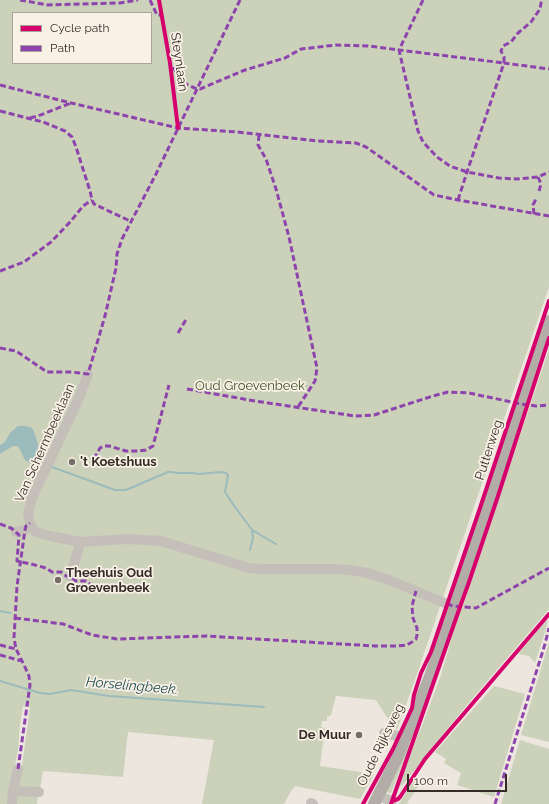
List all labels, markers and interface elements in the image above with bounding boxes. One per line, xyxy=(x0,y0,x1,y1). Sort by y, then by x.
legend xyxy=(12,12,152,64)
text: Cycle path xyxy=(50,21,109,35)
street label: Steynlaan xyxy=(167,32,191,92)
text: Path xyxy=(50,41,75,55)
park label: Oud Groevenbeek xyxy=(195,378,305,394)
street label: Van Schermbeeklaan xyxy=(12,381,78,505)
street label: Putterweg xyxy=(472,418,506,482)
place label: 't Koetshuus xyxy=(80,454,157,470)
marker: 't Koetshuus xyxy=(67,457,77,467)
place label: Theehuis Oud Groevenbeek xyxy=(66,565,152,596)
marker: Theehuis Oud Groevenbeek xyxy=(53,575,63,585)
water label: Horselingbeek. xyxy=(85,674,179,698)
street label: Oude Rijksweg xyxy=(354,701,408,789)
place label: De Muur xyxy=(298,727,351,743)
marker: De Muur xyxy=(354,730,364,740)
scale bar xyxy=(409,766,509,792)
text: 100 m xyxy=(414,774,448,788)

